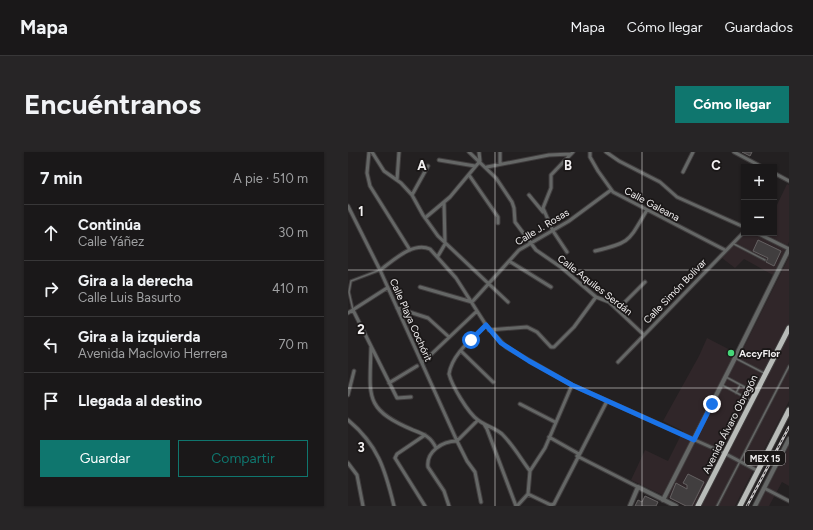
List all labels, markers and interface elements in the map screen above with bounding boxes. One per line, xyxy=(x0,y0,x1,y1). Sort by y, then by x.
text: Mapa xyxy=(20,16,68,39)
text: Mapa xyxy=(570,19,605,36)
text: Cómo llegar xyxy=(627,19,702,36)
text: Guardados xyxy=(724,19,793,36)
button: Cómo llegar xyxy=(675,86,789,123)
text: Encuéntranos xyxy=(24,87,201,121)
text: A xyxy=(417,158,427,173)
text: B xyxy=(564,158,572,173)
text: C xyxy=(711,158,721,173)
map controls xyxy=(741,164,777,236)
button: + xyxy=(741,164,777,200)
text: 7 min xyxy=(40,168,82,188)
text: A pie · 510 m xyxy=(233,171,308,186)
street label: Calle Galeana xyxy=(622,184,682,224)
button: − xyxy=(741,200,777,236)
text: 1 xyxy=(358,204,364,219)
street label: Calle J. Rosas xyxy=(513,206,572,248)
text: Continúa xyxy=(78,216,141,234)
icon: ahead xyxy=(40,222,62,244)
text: 30 m xyxy=(278,225,308,240)
text: Calle Yáñez xyxy=(78,234,144,249)
street label: Calle Aquiles Serdán xyxy=(555,252,635,318)
street label: Calle Simón Bolívar xyxy=(641,255,710,326)
text: Gira a la derecha xyxy=(78,272,193,290)
street label: Calle Playa Cochórit xyxy=(387,276,435,364)
icon: right xyxy=(40,278,62,300)
text: 410 m xyxy=(272,281,308,296)
text: Calle Luis Basurto xyxy=(78,290,181,305)
text: 2 xyxy=(357,322,365,337)
text: Gira a la izquierda xyxy=(78,328,200,346)
route start xyxy=(462,331,480,349)
icon: left xyxy=(40,334,62,356)
text: 70 m xyxy=(278,337,308,352)
text: Avenida Maclovio Herrera xyxy=(78,346,227,361)
place label: AccyFlor xyxy=(739,347,780,360)
marker: AccyFlor xyxy=(726,348,736,358)
street label: Avenida Álvaro Obregón xyxy=(699,372,761,476)
icon: arrive xyxy=(40,390,62,412)
text: Llegada al destino xyxy=(78,392,202,410)
route end xyxy=(703,395,721,413)
button: Guardar xyxy=(40,440,170,477)
button: Compartir xyxy=(178,440,308,477)
text: 3 xyxy=(357,440,365,455)
road number: MEX 15 xyxy=(745,451,785,465)

